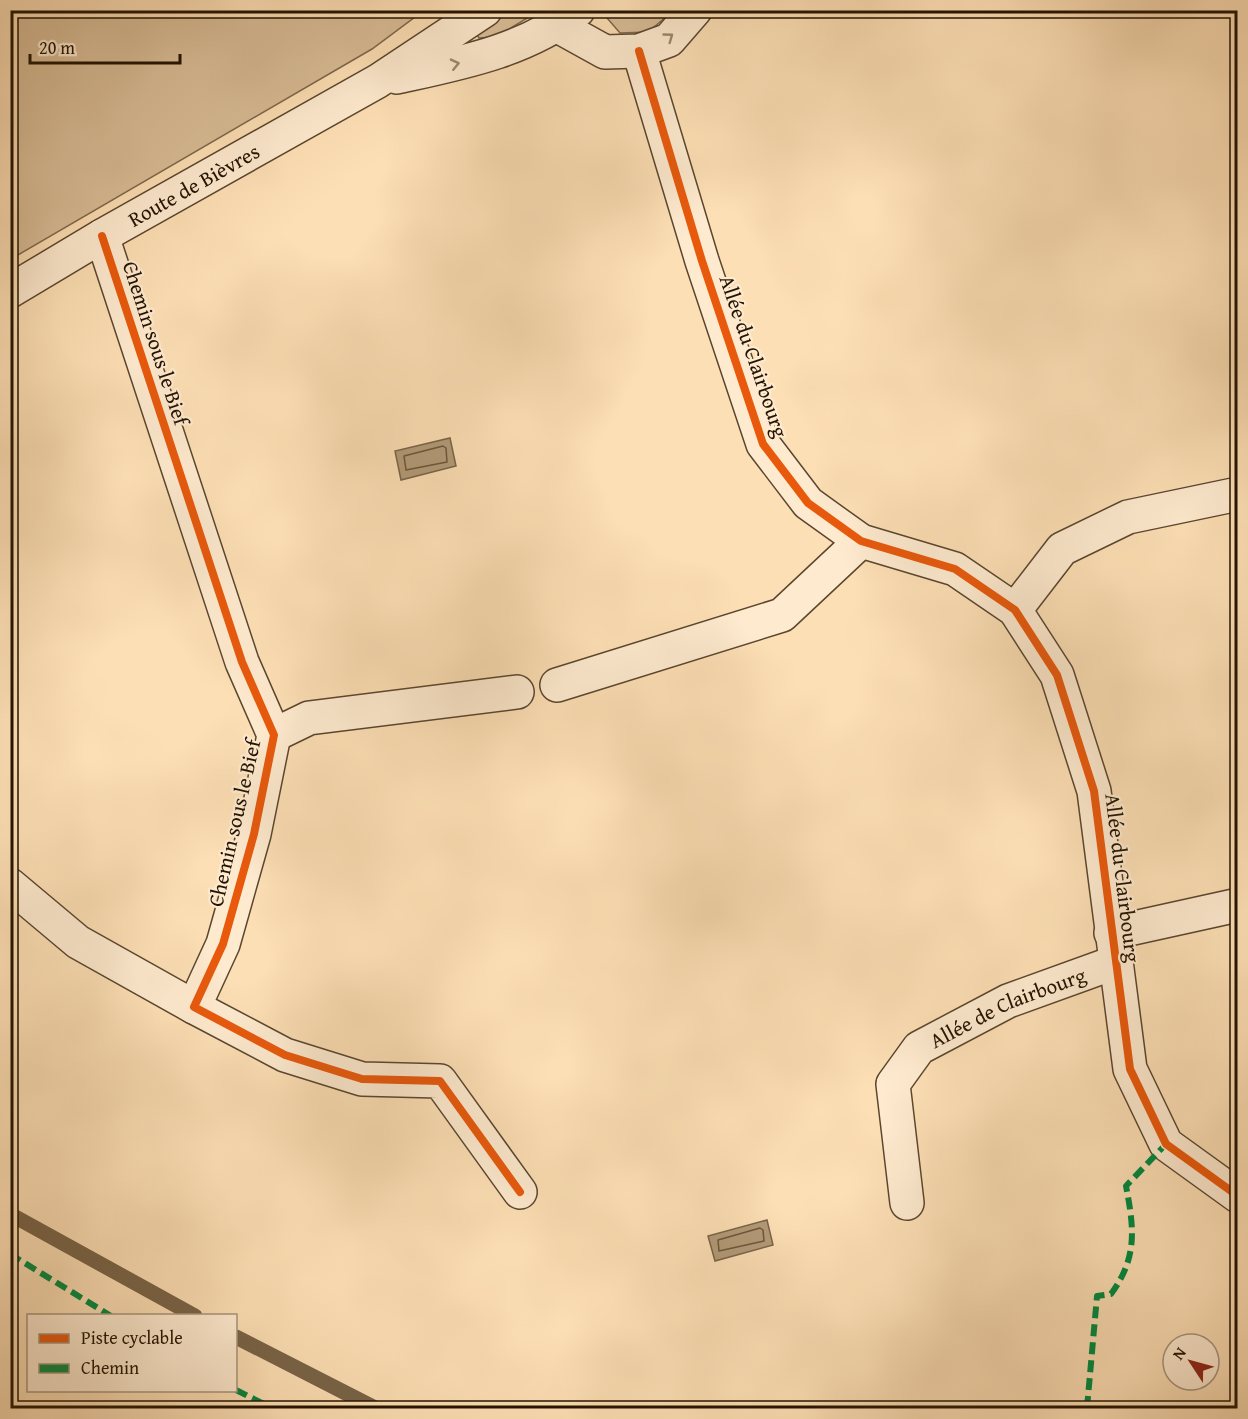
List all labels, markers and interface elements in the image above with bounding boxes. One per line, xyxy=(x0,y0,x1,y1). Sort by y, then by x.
scale bar xyxy=(30,27,180,65)
one-way arrow xyxy=(662,33,673,44)
text: 20 m xyxy=(39,34,75,61)
one-way arrow xyxy=(450,58,460,71)
street label: Route de Bièvres xyxy=(122,135,265,234)
street label: Chemin sous le Bief xyxy=(115,257,198,431)
street label: Allée du Clairbourg xyxy=(712,271,796,442)
street label: Chemin sous le Bief xyxy=(200,734,269,910)
street label: Allée du Clairbourg xyxy=(1097,792,1149,965)
street label: Allée de Clairbourg xyxy=(924,959,1090,1055)
legend xyxy=(27,1314,237,1392)
text: Piste cyclable xyxy=(81,1324,183,1351)
north arrow xyxy=(1161,1332,1221,1392)
text: N xyxy=(1166,1342,1192,1365)
text: Chemin xyxy=(81,1354,139,1381)

